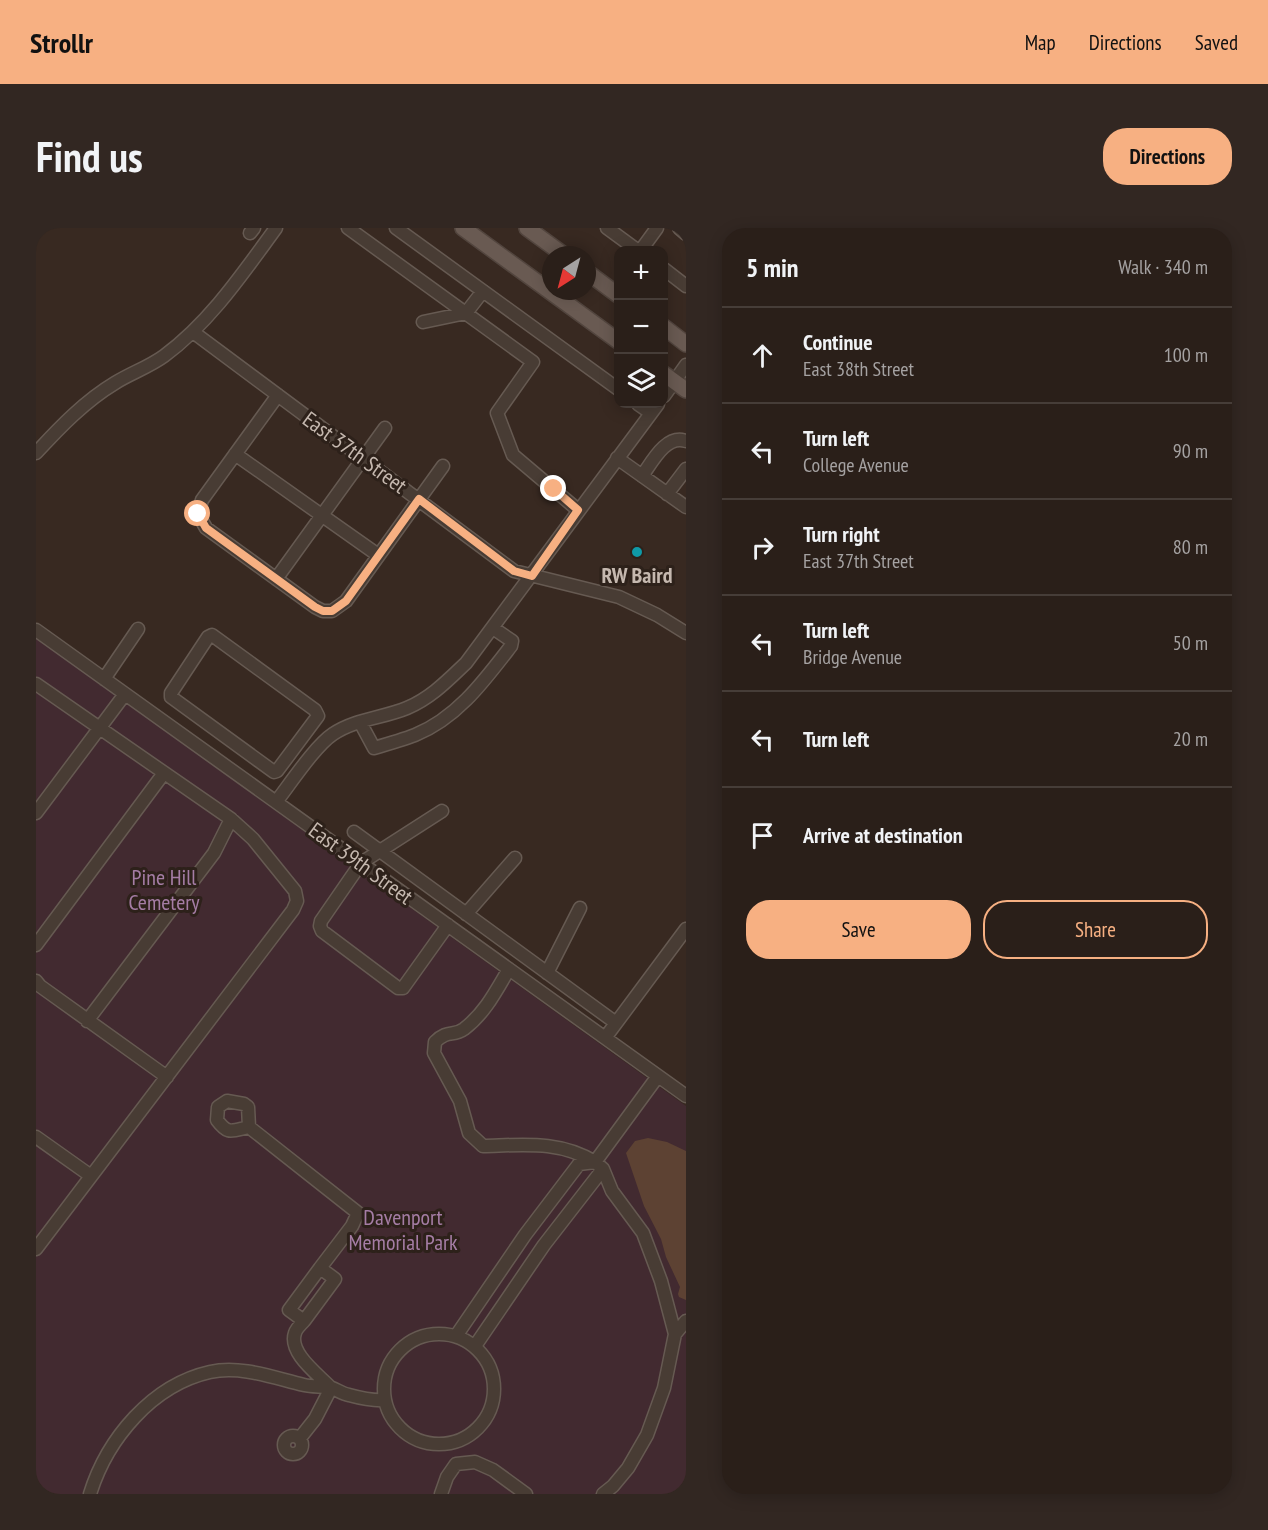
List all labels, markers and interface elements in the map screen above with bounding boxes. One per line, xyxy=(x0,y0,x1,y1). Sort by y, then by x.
text: Strollr xyxy=(30,24,93,61)
text: Map xyxy=(1025,29,1056,56)
text: Directions xyxy=(1089,29,1162,56)
text: Saved xyxy=(1195,29,1238,56)
button: Directions xyxy=(1103,128,1232,185)
text: Find us xyxy=(36,129,143,184)
north arrow xyxy=(542,246,596,300)
map controls xyxy=(614,246,668,408)
button: + xyxy=(614,246,668,300)
text: 5 min xyxy=(746,251,799,284)
text: Walk · 340 m xyxy=(1118,254,1208,280)
button: − xyxy=(614,300,668,354)
text: Continue xyxy=(803,328,873,356)
icon: ahead xyxy=(746,339,779,372)
text: 100 m xyxy=(1164,342,1208,368)
button: layers xyxy=(614,354,668,408)
text: East 38th Street xyxy=(803,356,914,382)
street label: East 37th Street xyxy=(297,405,413,499)
text: Turn left xyxy=(803,424,869,452)
icon: left xyxy=(746,435,779,468)
text: 90 m xyxy=(1173,438,1208,464)
text: College Avenue xyxy=(803,452,909,478)
route end xyxy=(540,475,566,501)
route start xyxy=(184,500,210,526)
text: Turn right xyxy=(803,520,880,548)
icon: right xyxy=(746,531,779,564)
text: 80 m xyxy=(1173,534,1208,560)
marker: RW Baird xyxy=(630,545,644,559)
text: East 37th Street xyxy=(803,548,914,574)
place label: RW Baird xyxy=(601,561,673,589)
text: Turn left xyxy=(803,616,869,644)
icon: left xyxy=(746,627,779,660)
text: 50 m xyxy=(1173,630,1208,656)
text: Bridge Avenue xyxy=(803,644,902,670)
icon: left xyxy=(746,723,779,756)
text: Turn left xyxy=(803,725,869,753)
text: 20 m xyxy=(1173,726,1208,752)
street label: East 39th Street xyxy=(303,816,419,910)
icon: arrive xyxy=(746,819,779,852)
text: Arrive at destination xyxy=(803,821,963,849)
park label: Pine Hill Cemetery xyxy=(128,863,200,916)
button: Save xyxy=(746,900,971,959)
button: Share xyxy=(983,900,1208,959)
park label: Davenport Memorial Park xyxy=(348,1203,458,1256)

